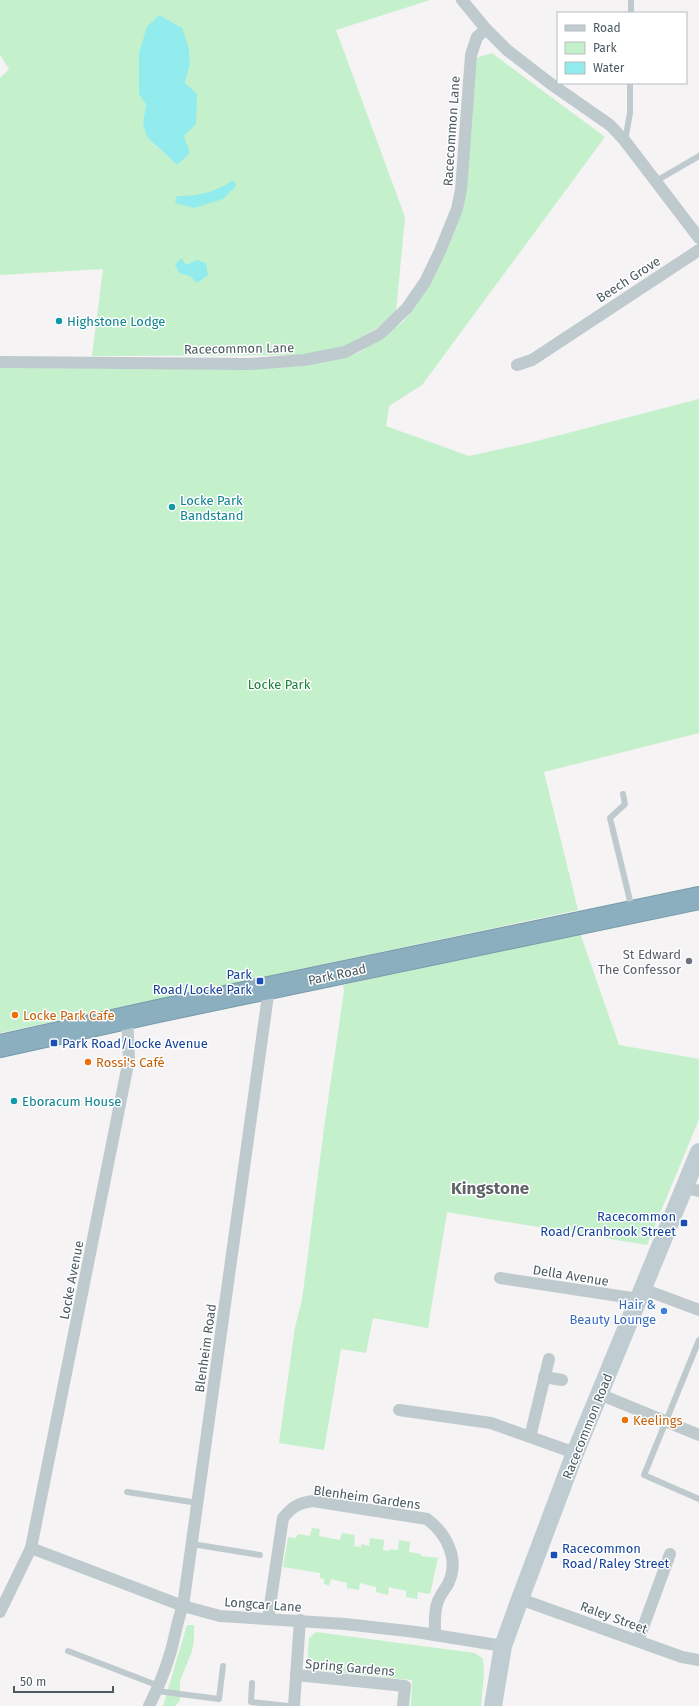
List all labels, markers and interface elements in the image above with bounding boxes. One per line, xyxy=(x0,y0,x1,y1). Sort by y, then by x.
legend xyxy=(557,12,687,84)
text: Road xyxy=(593,21,621,35)
text: Park xyxy=(593,41,617,55)
text: Water xyxy=(593,61,625,75)
street label: Racecommon Lane xyxy=(440,75,463,187)
street label: Beech Grove xyxy=(594,253,663,306)
place label: Highstone Lodge xyxy=(67,314,165,329)
marker: Highstone Lodge xyxy=(54,316,64,326)
street label: Racecommon Lane xyxy=(184,340,294,357)
place label: Locke Park Bandstand xyxy=(180,493,244,523)
marker: Locke Park Bandstand xyxy=(167,502,177,512)
park label: Locke Park xyxy=(248,677,311,692)
place label: St Edward The Confessor xyxy=(598,947,681,977)
marker: St Edward The Confessor xyxy=(684,956,694,966)
street label: Park Road xyxy=(307,961,368,988)
place label: Park Road/Locke Park xyxy=(153,967,252,997)
marker: Park Road/Locke Park xyxy=(255,976,265,986)
place label: Locke Park Cafe xyxy=(23,1008,115,1023)
marker: Locke Park Cafe xyxy=(10,1010,20,1020)
place label: Park Road/Locke Avenue xyxy=(62,1036,208,1051)
marker: Park Road/Locke Avenue xyxy=(49,1038,59,1048)
place label: Rossi's Café xyxy=(96,1055,165,1070)
marker: Rossi's Café xyxy=(83,1057,93,1067)
place label: Eboracum House xyxy=(22,1094,121,1109)
marker: Eboracum House xyxy=(9,1096,19,1106)
district label: Kingstone xyxy=(451,1178,529,1199)
place label: Racecommon Road/Cranbrook Street xyxy=(540,1209,676,1239)
marker: Racecommon Road/Cranbrook Street xyxy=(679,1218,689,1228)
street label: Locke Avenue xyxy=(56,1239,87,1321)
street label: Della Avenue xyxy=(532,1262,610,1289)
place label: Hair & Beauty Lounge xyxy=(569,1297,656,1327)
street label: Blenheim Road xyxy=(192,1303,219,1393)
marker: Hair & Beauty Lounge xyxy=(659,1306,669,1316)
street label: Racecommon Road xyxy=(559,1371,615,1481)
place label: Keelings xyxy=(633,1413,682,1428)
marker: Keelings xyxy=(620,1415,630,1425)
street label: Blenheim Gardens xyxy=(313,1483,421,1512)
place label: Racecommon Road/Raley Street xyxy=(562,1541,670,1571)
marker: Racecommon Road/Raley Street xyxy=(549,1550,559,1560)
street label: Longcar Lane xyxy=(224,1594,302,1615)
street label: Raley Street xyxy=(578,1598,650,1637)
street label: Spring Gardens xyxy=(305,1656,395,1679)
scale bar xyxy=(14,1668,113,1694)
text: 50 m xyxy=(20,1675,46,1689)

